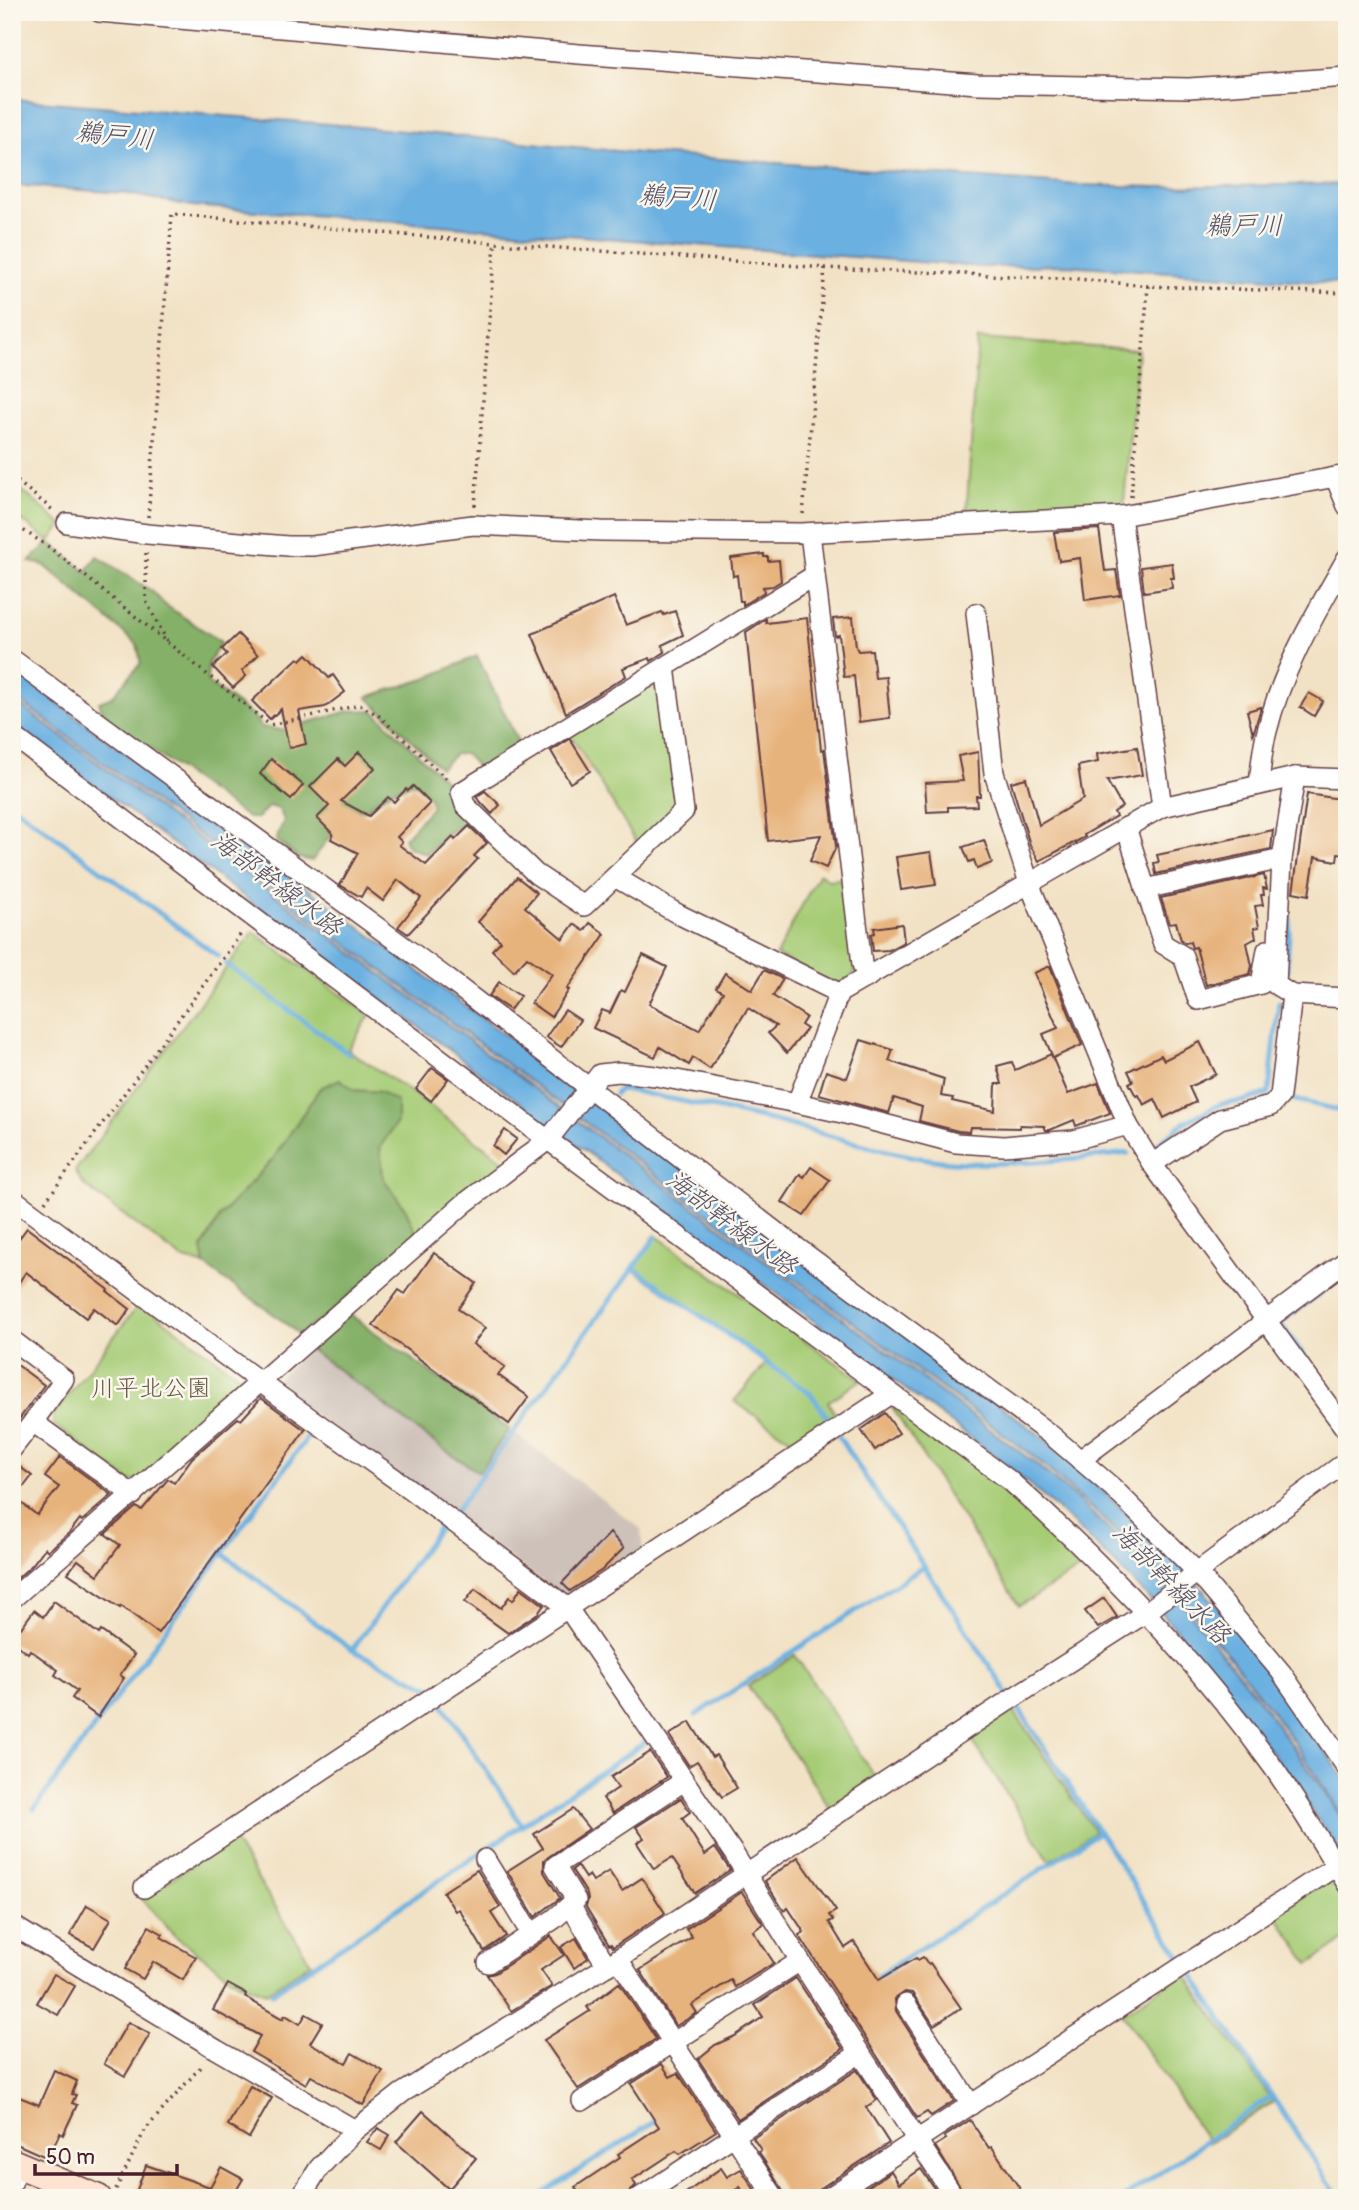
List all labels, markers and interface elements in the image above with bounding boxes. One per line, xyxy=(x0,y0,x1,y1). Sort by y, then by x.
water label: 鵜戸川 xyxy=(74,115,156,157)
water label: 鵜戸川 xyxy=(638,179,718,217)
water label: 鵜戸川 xyxy=(1205,210,1283,242)
water label: 海部幹線水路 xyxy=(204,824,350,945)
water label: 海部幹線水路 xyxy=(659,1163,805,1284)
park label: 川平北公園 xyxy=(91,1374,211,1403)
water label: 海部幹線水路 xyxy=(1105,1517,1238,1653)
scale bar xyxy=(35,2133,177,2177)
text: 50 m xyxy=(46,2144,95,2171)

